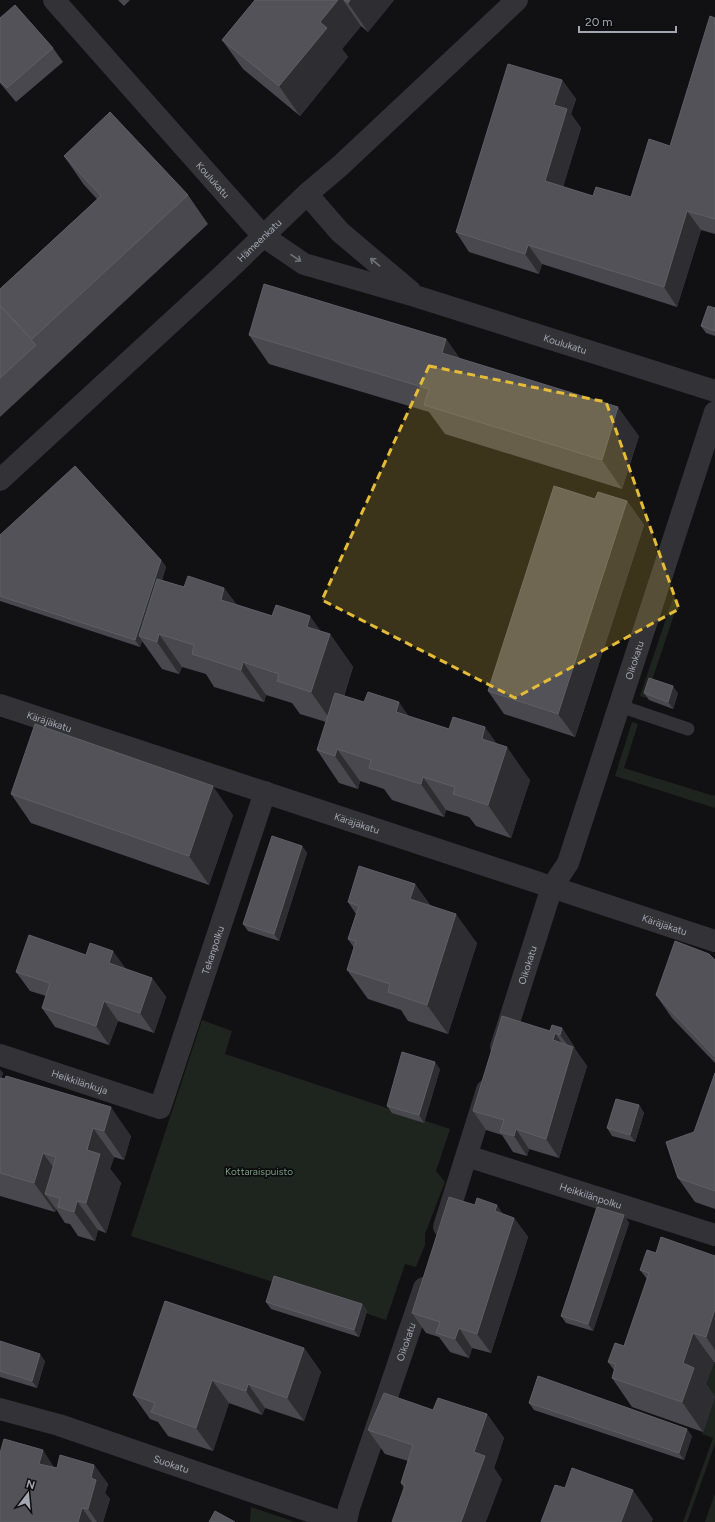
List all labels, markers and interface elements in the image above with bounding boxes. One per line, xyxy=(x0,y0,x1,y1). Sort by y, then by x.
scale bar xyxy=(579,8,676,34)
text: 20 m xyxy=(585,15,613,29)
street label: Koulukatu xyxy=(194,159,233,201)
street label: Hämeenkatu xyxy=(234,216,284,265)
one-way arrow xyxy=(290,254,301,262)
one-way arrow xyxy=(370,257,380,266)
street label: Koulukatu xyxy=(542,331,588,356)
street label: Oikokatu xyxy=(622,639,646,681)
street label: Käräjäkatu xyxy=(25,708,74,735)
street label: Käräjäkatu xyxy=(333,809,381,836)
street label: Käräjäkatu xyxy=(641,911,689,938)
street label: Tekanpolku xyxy=(198,924,227,976)
street label: Oikokatu xyxy=(515,944,539,986)
street label: Heikkilänkuja xyxy=(50,1066,110,1097)
park label: Kottaraispuisto xyxy=(225,1165,293,1178)
street label: Heikkilänpolku xyxy=(558,1179,624,1211)
street label: Oikokatu xyxy=(393,1321,418,1363)
street label: Suokatu xyxy=(152,1452,191,1476)
north arrow xyxy=(8,1474,48,1514)
text: N xyxy=(25,1477,37,1492)

